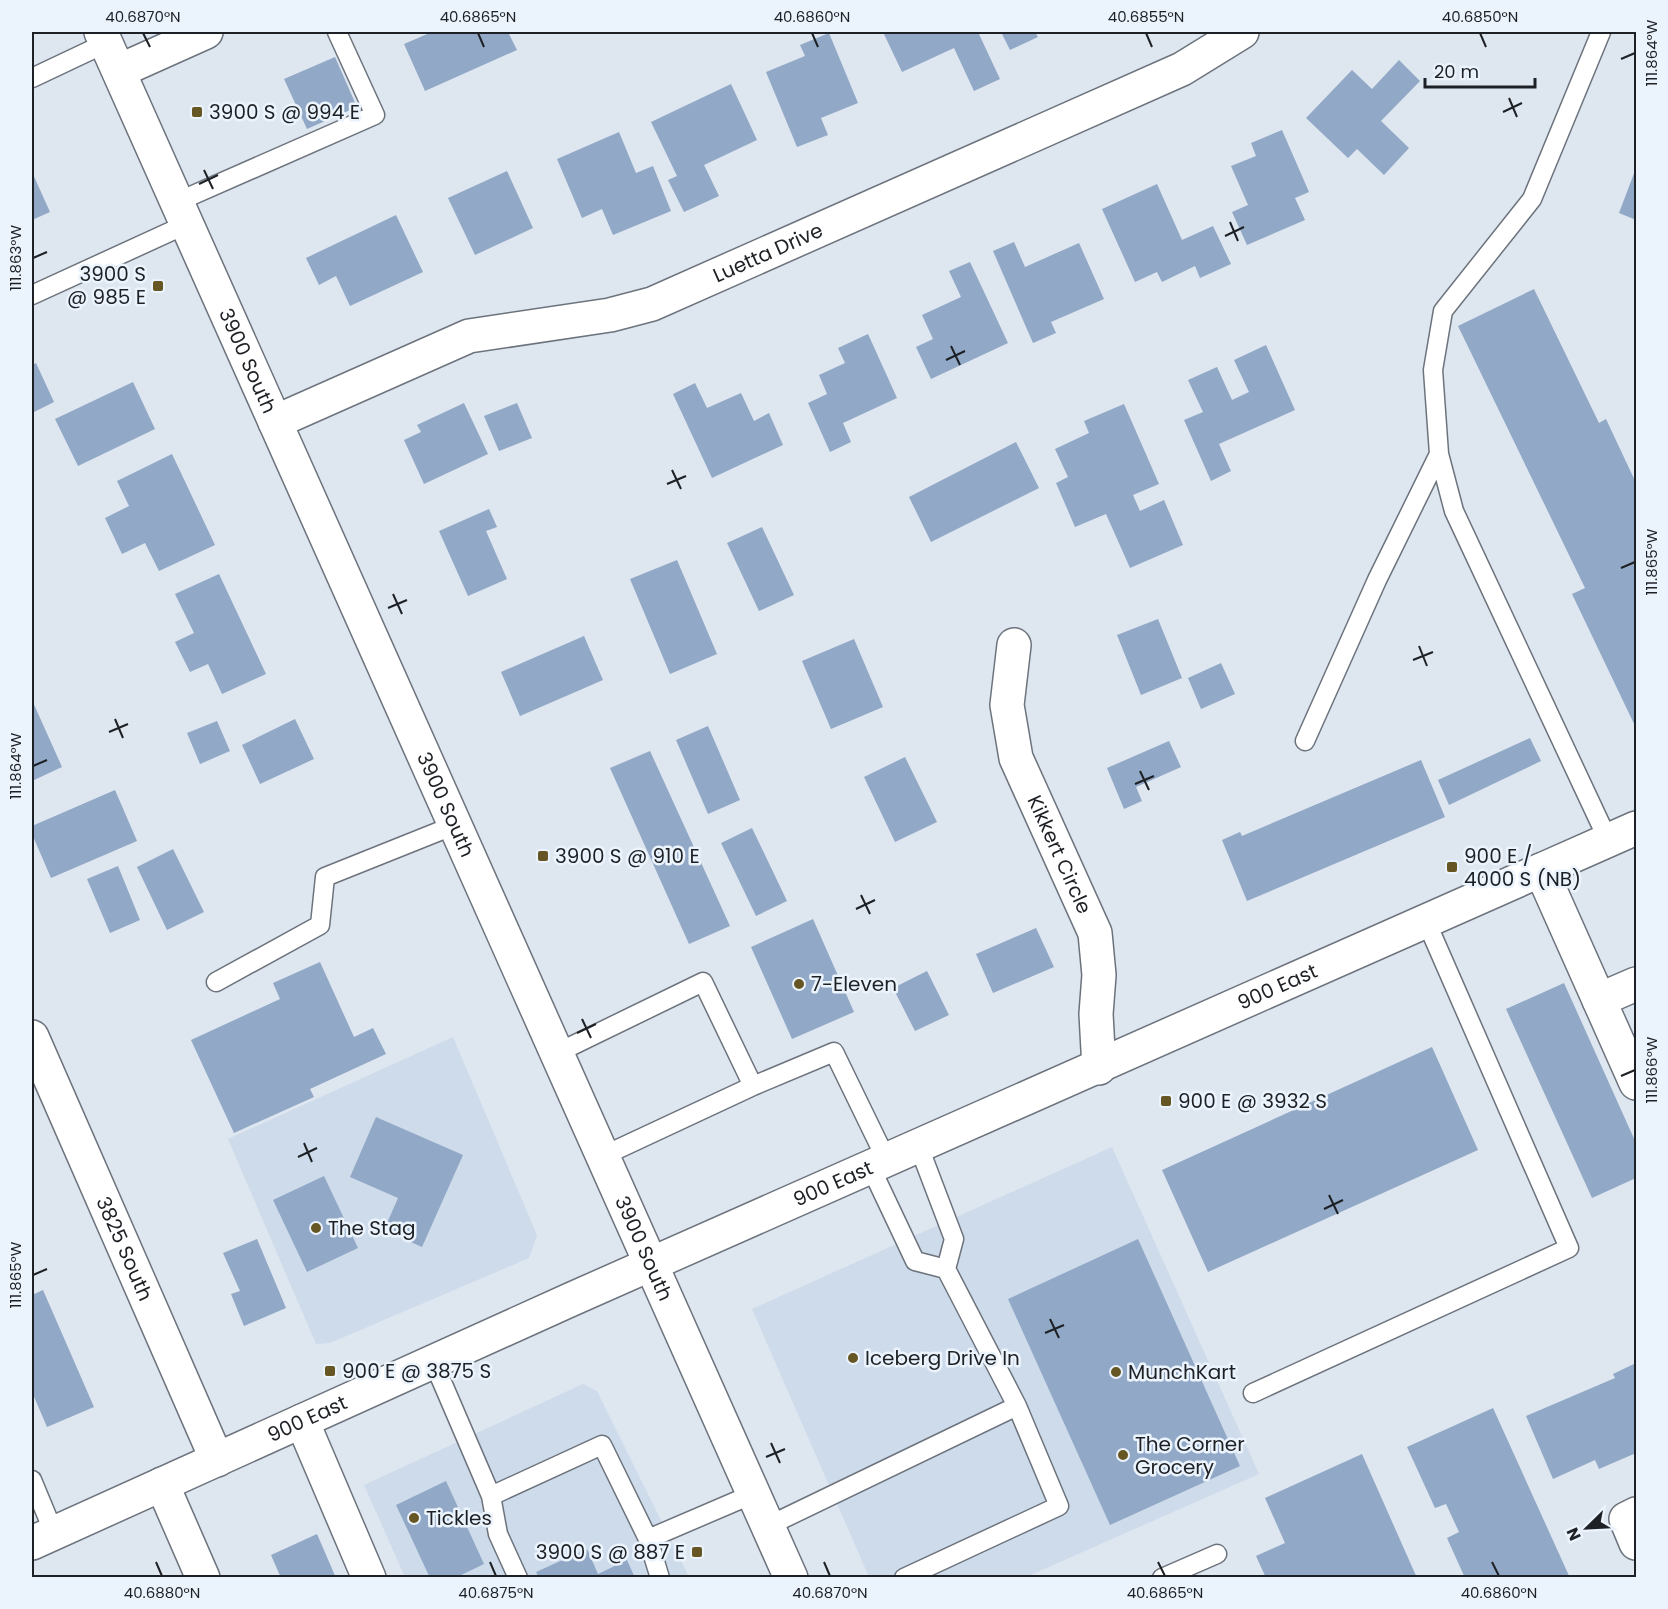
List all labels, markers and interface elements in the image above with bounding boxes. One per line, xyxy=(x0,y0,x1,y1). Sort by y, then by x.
text: 40.6870°N xyxy=(105,6,181,27)
text: 40.6865°N xyxy=(440,6,516,27)
text: 40.6860°N xyxy=(774,6,850,27)
text: 40.6855°N xyxy=(1108,6,1184,27)
text: 40.6850°N xyxy=(1442,6,1518,27)
text: 111.864°W xyxy=(1641,19,1662,86)
scale bar xyxy=(1425,51,1534,89)
text: 20 m xyxy=(1434,59,1479,84)
place label: 3900 S @ 994 E xyxy=(209,98,360,126)
marker: 3900 S @ 994 E xyxy=(190,105,204,119)
street label: Luetta Drive xyxy=(709,216,827,289)
text: 111.863°W xyxy=(5,225,26,291)
place label: 3900 S @ 985 E xyxy=(67,260,146,311)
marker: 3900 S @ 985 E xyxy=(151,279,165,293)
street label: 3900 South xyxy=(212,304,283,418)
text: 111.865°W xyxy=(1641,528,1662,595)
text: 111.864°W xyxy=(5,732,26,799)
street label: 3900 South xyxy=(410,748,481,862)
street label: Kikkert Circle xyxy=(1021,791,1099,918)
place label: 3900 S @ 910 E xyxy=(555,842,700,870)
place label: 900 E / 4000 S (NB) xyxy=(1464,842,1581,893)
marker: 3900 S @ 910 E xyxy=(536,849,550,863)
marker: 900 E / 4000 S (NB) xyxy=(1445,860,1459,874)
street label: 900 East xyxy=(1233,957,1322,1017)
place label: 7-Eleven xyxy=(811,970,897,998)
marker: 7-Eleven xyxy=(792,977,806,991)
text: 111.866°W xyxy=(1641,1036,1662,1103)
place label: 900 E @ 3932 S xyxy=(1178,1087,1327,1115)
marker: 900 E @ 3932 S xyxy=(1159,1094,1173,1108)
street label: 900 East xyxy=(789,1154,877,1213)
street label: 3900 South xyxy=(608,1191,680,1305)
street label: 3825 South xyxy=(89,1192,160,1305)
place label: The Stag xyxy=(328,1214,415,1242)
marker: The Stag xyxy=(309,1221,323,1235)
text: 111.865°W xyxy=(5,1241,26,1308)
place label: Iceberg Drive In xyxy=(865,1344,1020,1372)
marker: Iceberg Drive In xyxy=(846,1351,860,1365)
place label: 900 E @ 3875 S xyxy=(342,1357,491,1385)
place label: MunchKart xyxy=(1128,1358,1236,1386)
marker: 900 E @ 3875 S xyxy=(323,1364,337,1378)
marker: MunchKart xyxy=(1109,1365,1123,1379)
street label: 900 East xyxy=(263,1388,352,1449)
place label: The Corner Grocery xyxy=(1135,1430,1245,1481)
marker: The Corner Grocery xyxy=(1116,1448,1130,1462)
north arrow xyxy=(1557,1498,1617,1558)
place label: Tickles xyxy=(426,1504,492,1532)
marker: Tickles xyxy=(407,1511,421,1525)
text: N xyxy=(1561,1524,1587,1544)
place label: 3900 S @ 887 E xyxy=(536,1538,685,1566)
marker: 3900 S @ 887 E xyxy=(690,1545,704,1559)
text: 40.6880°N xyxy=(124,1582,200,1603)
text: 40.6875°N xyxy=(458,1582,534,1603)
text: 40.6870°N xyxy=(792,1582,868,1603)
text: 40.6865°N xyxy=(1127,1582,1203,1603)
text: 40.6860°N xyxy=(1461,1582,1537,1603)

